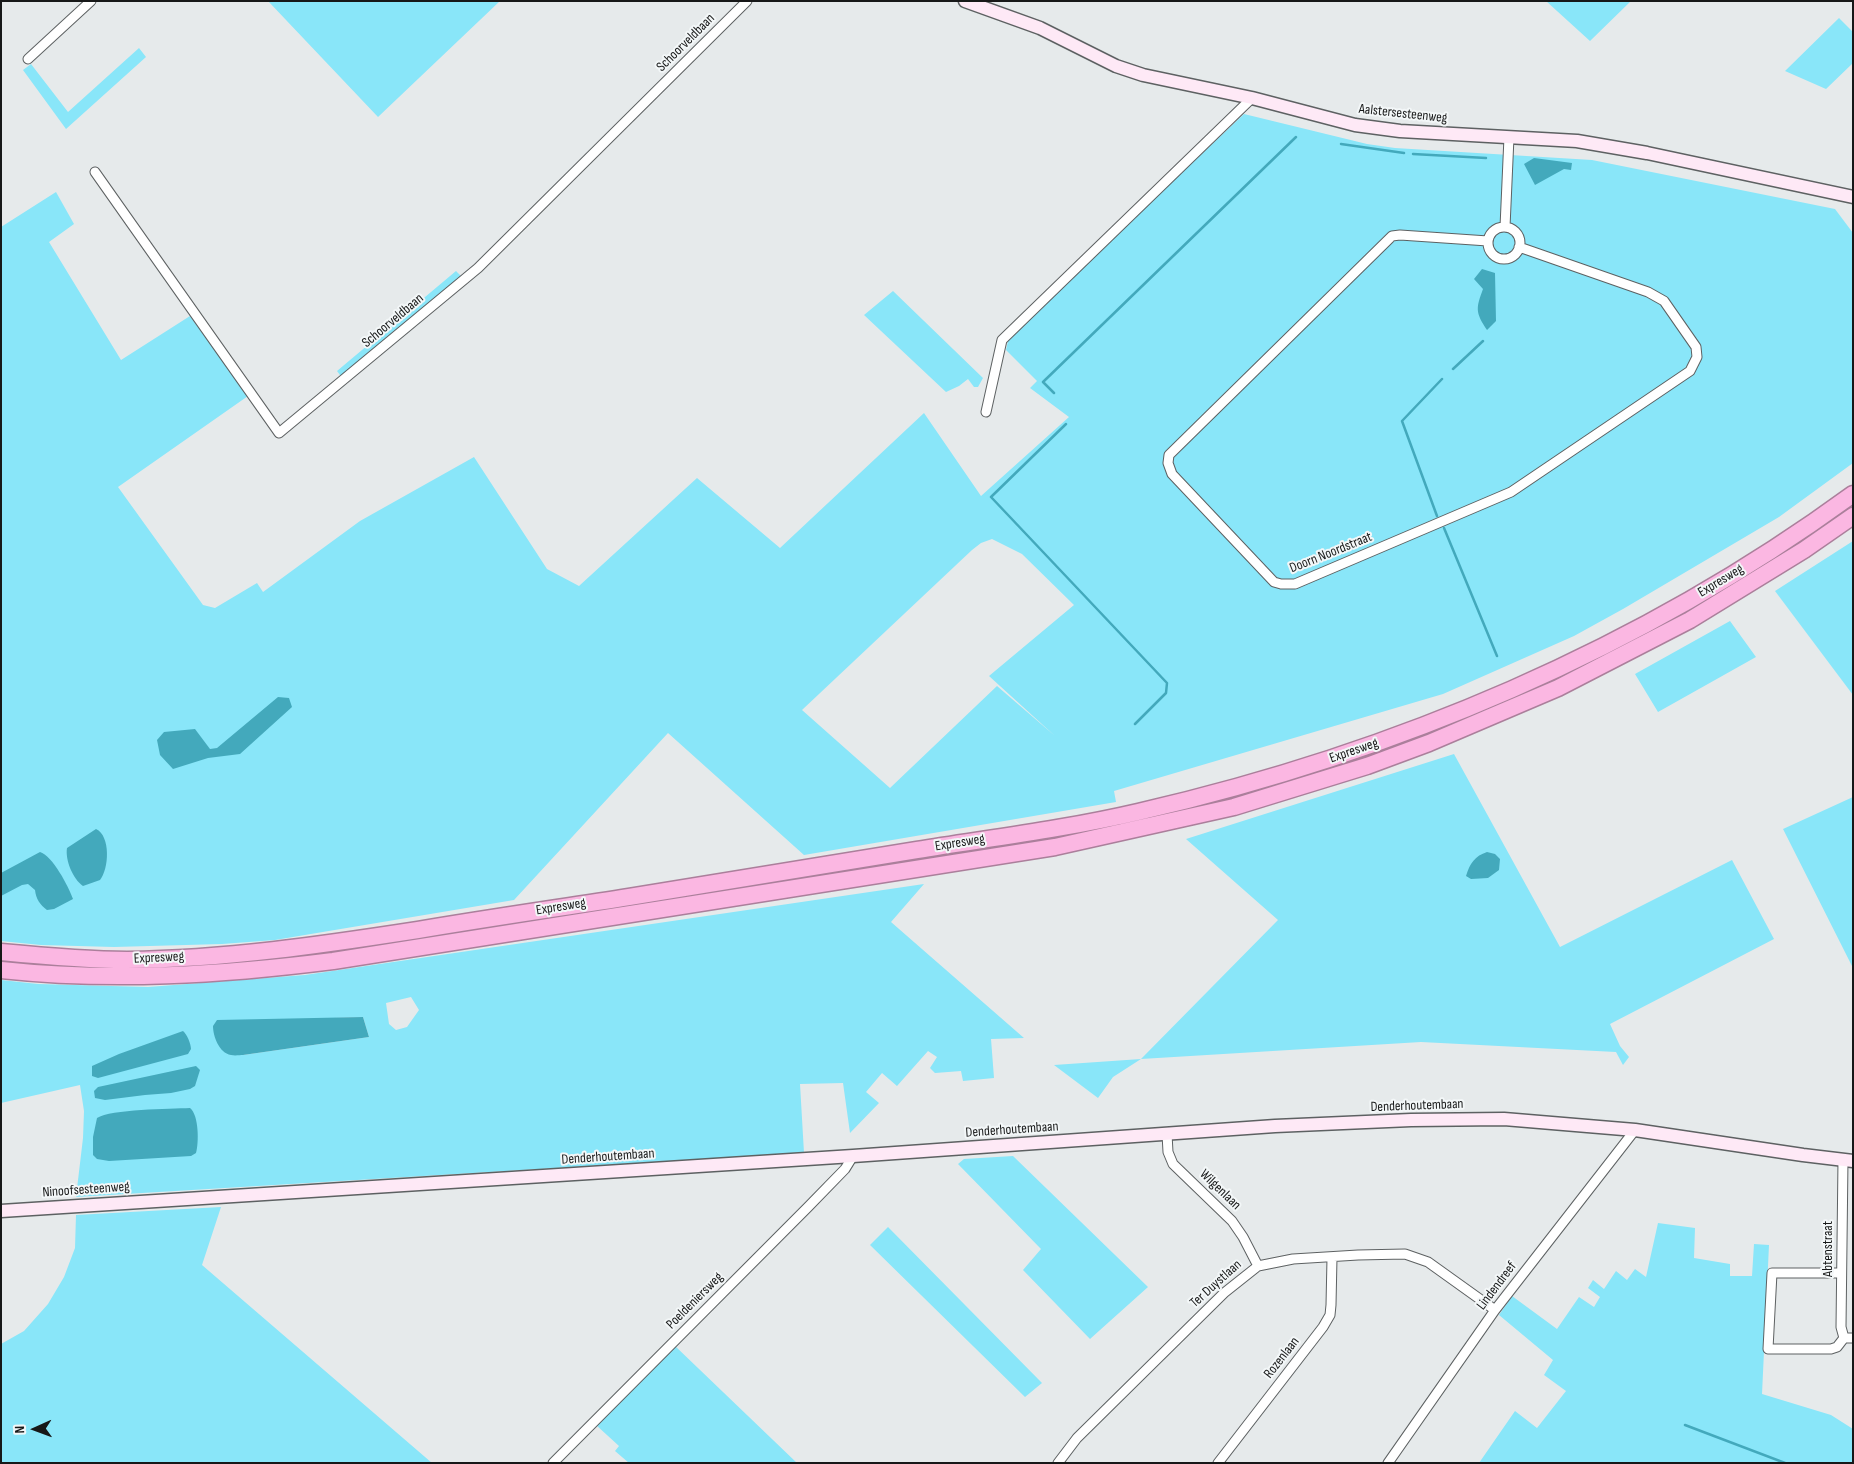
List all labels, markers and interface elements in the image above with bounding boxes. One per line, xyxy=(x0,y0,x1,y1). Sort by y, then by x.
street label: Schoorveldbaan xyxy=(653,10,719,76)
street label: Aalstersesteenweg xyxy=(1358,101,1448,127)
street label: Schoorveldbaan xyxy=(359,290,427,352)
street label: Doorn Noordstraat xyxy=(1287,529,1375,577)
street label: Expresweg xyxy=(1695,561,1747,601)
street label: Expresweg xyxy=(1327,735,1381,767)
street label: Expresweg xyxy=(934,831,986,855)
street label: Expresweg xyxy=(535,895,587,919)
street label: Expresweg xyxy=(133,948,185,968)
street label: Denderhoutembaan xyxy=(1370,1096,1464,1116)
street label: Denderhoutembaan xyxy=(965,1118,1059,1142)
street label: Denderhoutembaan xyxy=(561,1145,655,1169)
street label: Wilgenlaan xyxy=(1196,1166,1244,1214)
street label: Ninoofsesteenweg xyxy=(42,1179,130,1201)
street label: Abtenstraat xyxy=(1820,1221,1836,1277)
street label: Ter Duystlaan xyxy=(1187,1257,1245,1311)
street label: Lindendreef xyxy=(1473,1259,1521,1313)
street label: Poeldeniersweg xyxy=(663,1269,727,1333)
street label: Rozenlaan xyxy=(1261,1334,1303,1382)
north arrow xyxy=(10,1404,60,1454)
text: N xyxy=(11,1426,28,1434)

